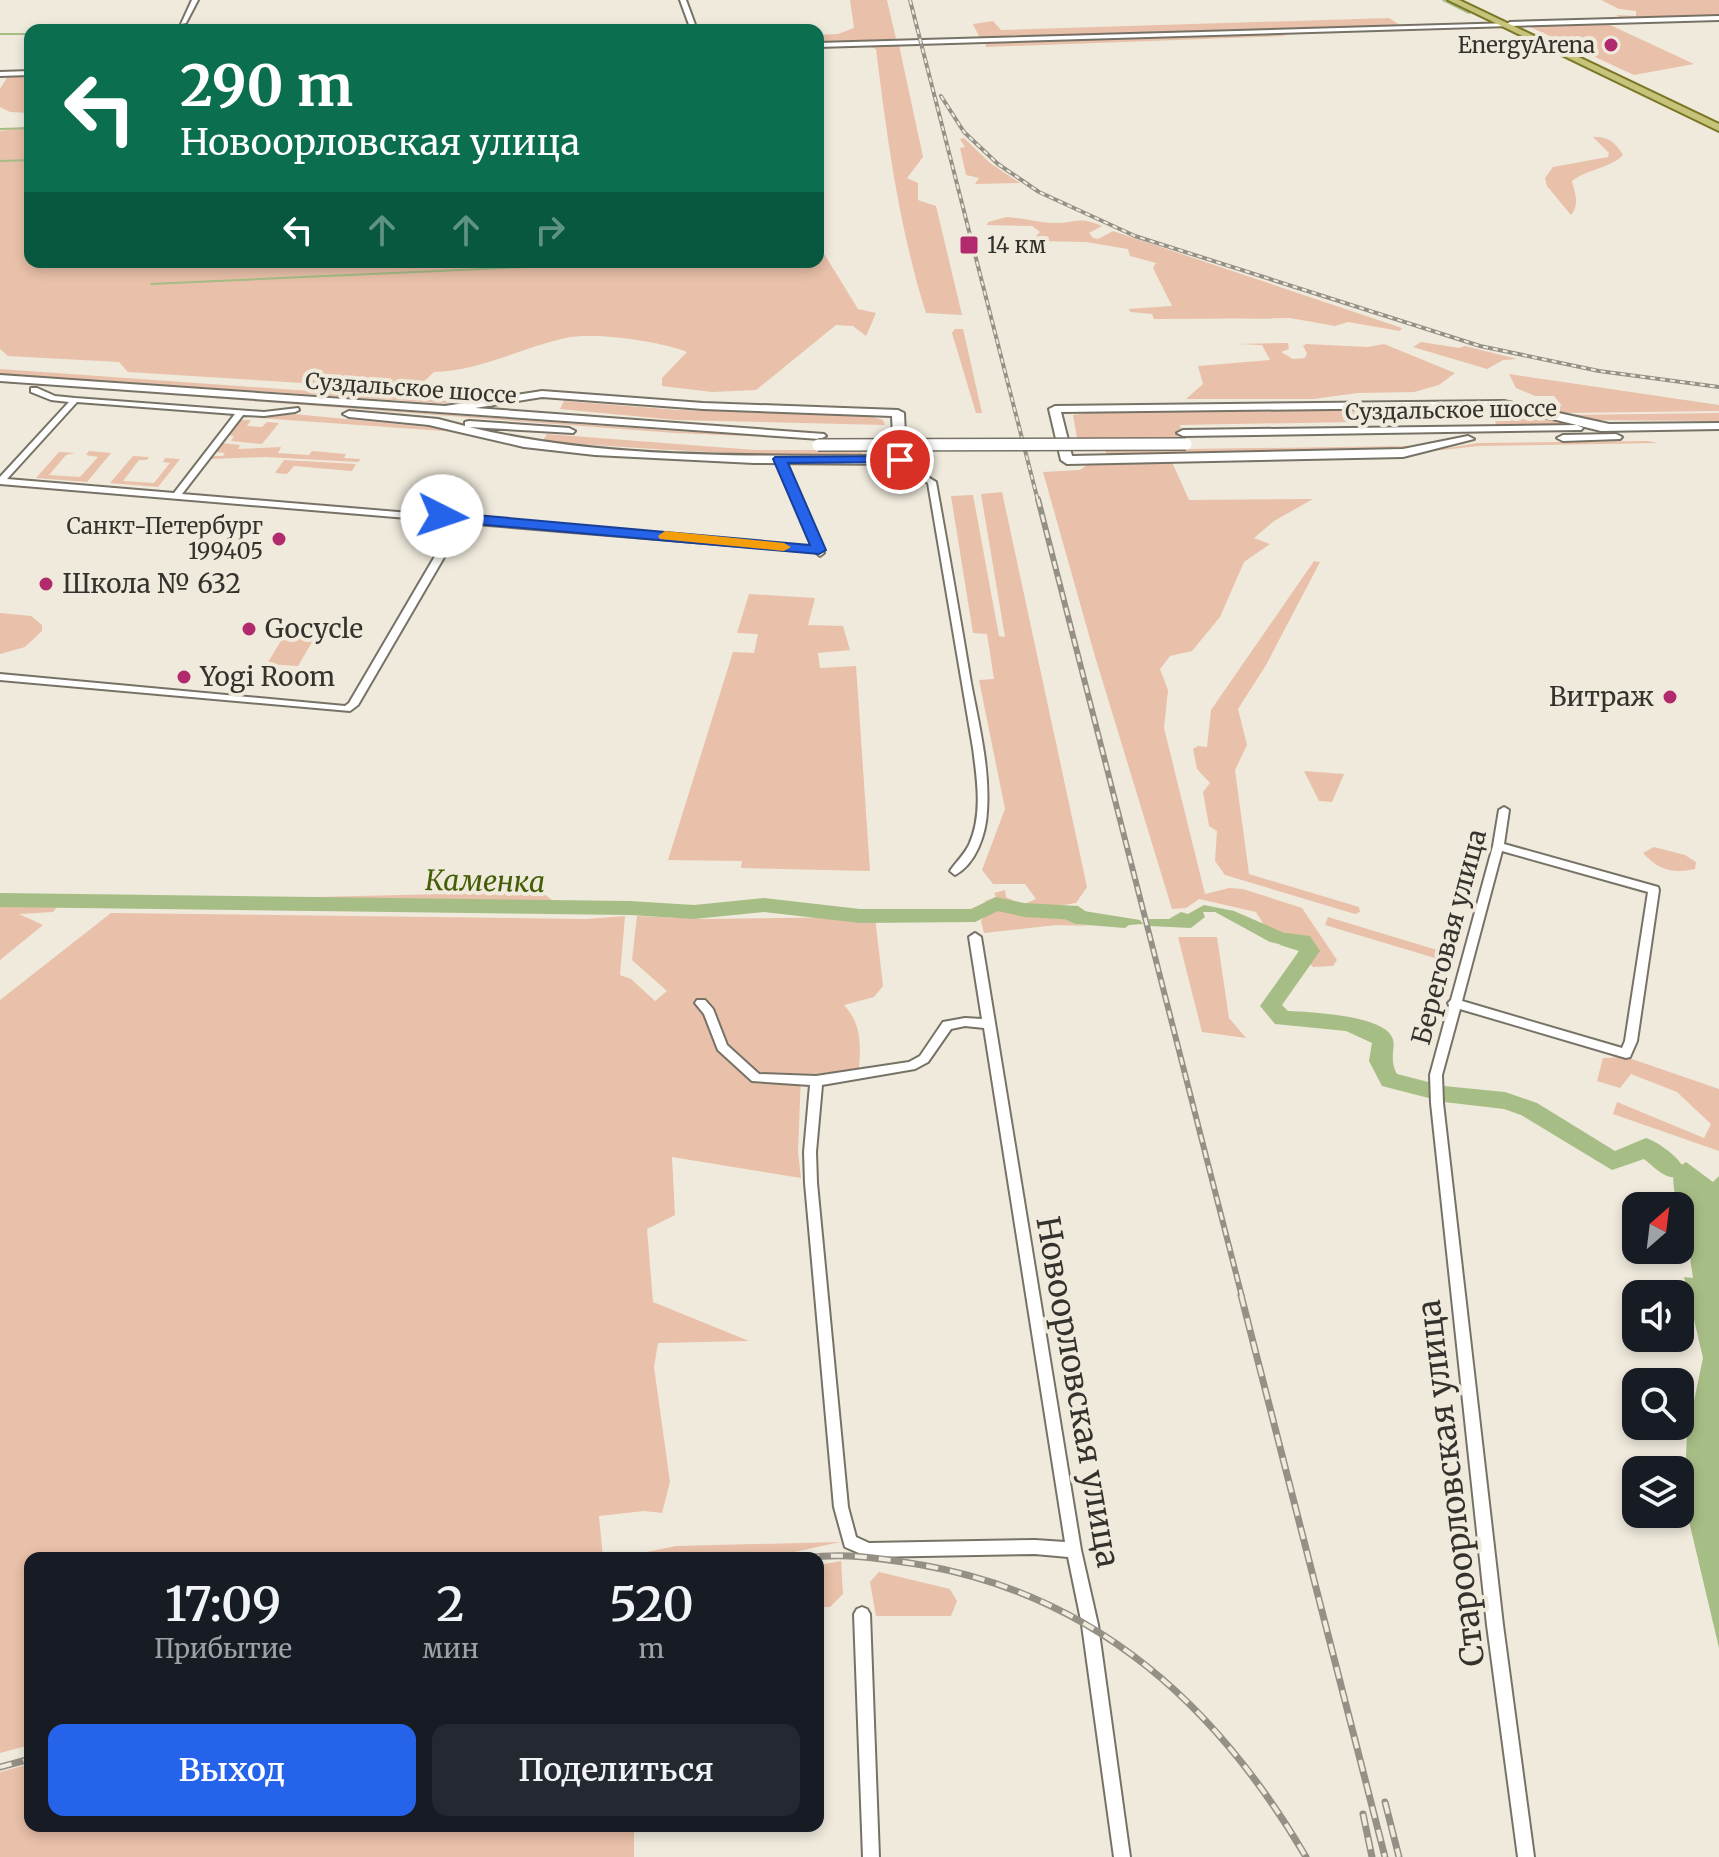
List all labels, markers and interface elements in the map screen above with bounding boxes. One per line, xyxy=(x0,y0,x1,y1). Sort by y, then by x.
place label: EnergyArena xyxy=(1458,31,1595,59)
marker: EnergyArena xyxy=(1602,36,1620,54)
text: 290 m xyxy=(180,51,353,121)
icon: left xyxy=(48,56,152,160)
text: Новоорловская улица xyxy=(180,120,580,165)
icon: left xyxy=(276,208,320,252)
icon: ahead xyxy=(360,208,404,252)
icon: ahead xyxy=(444,208,488,252)
icon: right xyxy=(528,208,572,252)
place label: 14 км xyxy=(987,231,1047,259)
marker: 14 км xyxy=(958,234,980,256)
street label: Суздальское шоссе xyxy=(304,367,518,409)
street label: Суздальское шоссе xyxy=(1345,394,1557,426)
pin xyxy=(866,426,934,494)
icon: arrive xyxy=(878,438,922,482)
position arrow xyxy=(400,474,484,558)
place label: Санкт-Петербург 199405 xyxy=(67,512,263,565)
marker: Санкт-Петербург 199405 xyxy=(270,530,288,548)
place label: Школа № 632 xyxy=(62,567,241,600)
marker: Школа № 632 xyxy=(37,575,55,593)
place label: Gocycle xyxy=(265,612,363,645)
marker: Gocycle xyxy=(240,620,258,638)
place label: Yogi Room xyxy=(199,660,335,693)
marker: Yogi Room xyxy=(175,668,193,686)
place label: Витраж xyxy=(1549,680,1654,713)
marker: Витраж xyxy=(1661,688,1679,706)
street label: Береговая улица xyxy=(1404,825,1493,1048)
water label: Каменка xyxy=(425,862,545,900)
north arrow xyxy=(1622,1192,1694,1264)
map controls xyxy=(1622,1192,1694,1528)
street label: Новоорловская улица xyxy=(1027,1213,1129,1571)
button: sound xyxy=(1622,1280,1694,1352)
street label: Староорловская улица xyxy=(1409,1297,1493,1669)
button: search xyxy=(1622,1368,1694,1440)
button: layers xyxy=(1622,1456,1694,1528)
text: 17:09 xyxy=(165,1574,281,1634)
text: 2 xyxy=(436,1574,465,1634)
text: 520 xyxy=(609,1574,694,1634)
text: Прибытие xyxy=(154,1632,292,1665)
text: мин xyxy=(422,1632,479,1665)
text: m xyxy=(639,1632,664,1665)
button: Выход xyxy=(48,1724,416,1816)
button: Поделиться xyxy=(432,1724,800,1816)

